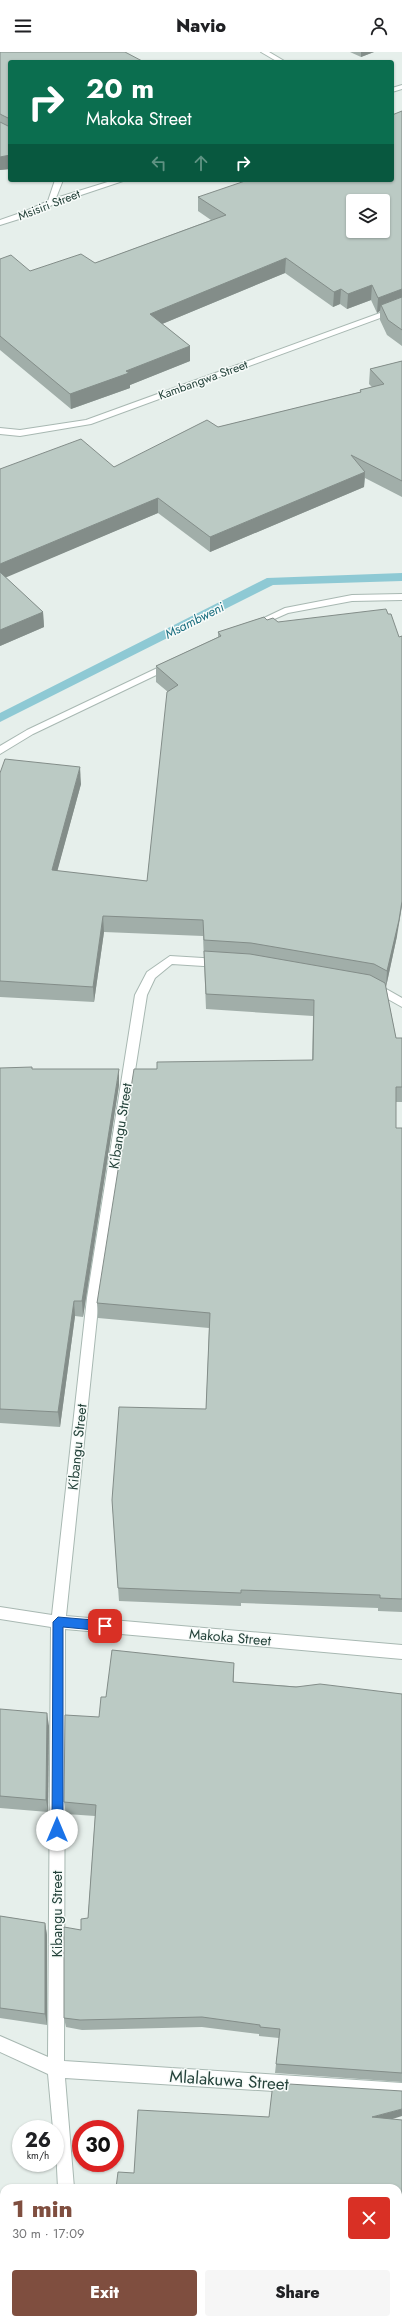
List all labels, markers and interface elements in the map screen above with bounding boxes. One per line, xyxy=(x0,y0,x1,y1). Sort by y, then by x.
text: Navio xyxy=(176,13,226,39)
icon: menu xyxy=(12,15,34,37)
icon: person xyxy=(368,15,390,37)
text: 20 m xyxy=(86,68,154,109)
icon: right xyxy=(20,76,72,128)
text: Makoka Street xyxy=(86,106,192,132)
icon: left xyxy=(148,152,170,174)
icon: ahead xyxy=(190,152,212,174)
icon: right xyxy=(232,152,254,174)
street label: Msisiri Street xyxy=(15,185,83,225)
map controls xyxy=(346,194,390,238)
button: layers xyxy=(346,194,390,238)
street label: Kambangwa Street xyxy=(156,355,250,405)
water label: Msambweni xyxy=(161,597,228,643)
street label: Kibangu Street xyxy=(103,1081,137,1170)
street label: Kibangu Street xyxy=(63,1402,92,1491)
pin xyxy=(88,1609,122,1643)
icon: arrive xyxy=(94,1615,116,1637)
street label: Makoka Street xyxy=(188,1623,272,1651)
position arrow xyxy=(36,1809,78,1851)
street label: Kibangu Street xyxy=(47,1870,67,1957)
street label: Mlalakuwa Street xyxy=(169,2064,289,2096)
speed limit sign: 30 xyxy=(72,2120,124,2172)
text: 26 xyxy=(25,2126,51,2155)
text: km/h xyxy=(27,2148,49,2163)
text: 1 min xyxy=(12,2191,73,2226)
button: close xyxy=(348,2197,390,2239)
text: 30 m · 17:09 xyxy=(12,2224,85,2243)
button: Exit xyxy=(12,2270,197,2316)
button: Share xyxy=(205,2270,390,2316)

